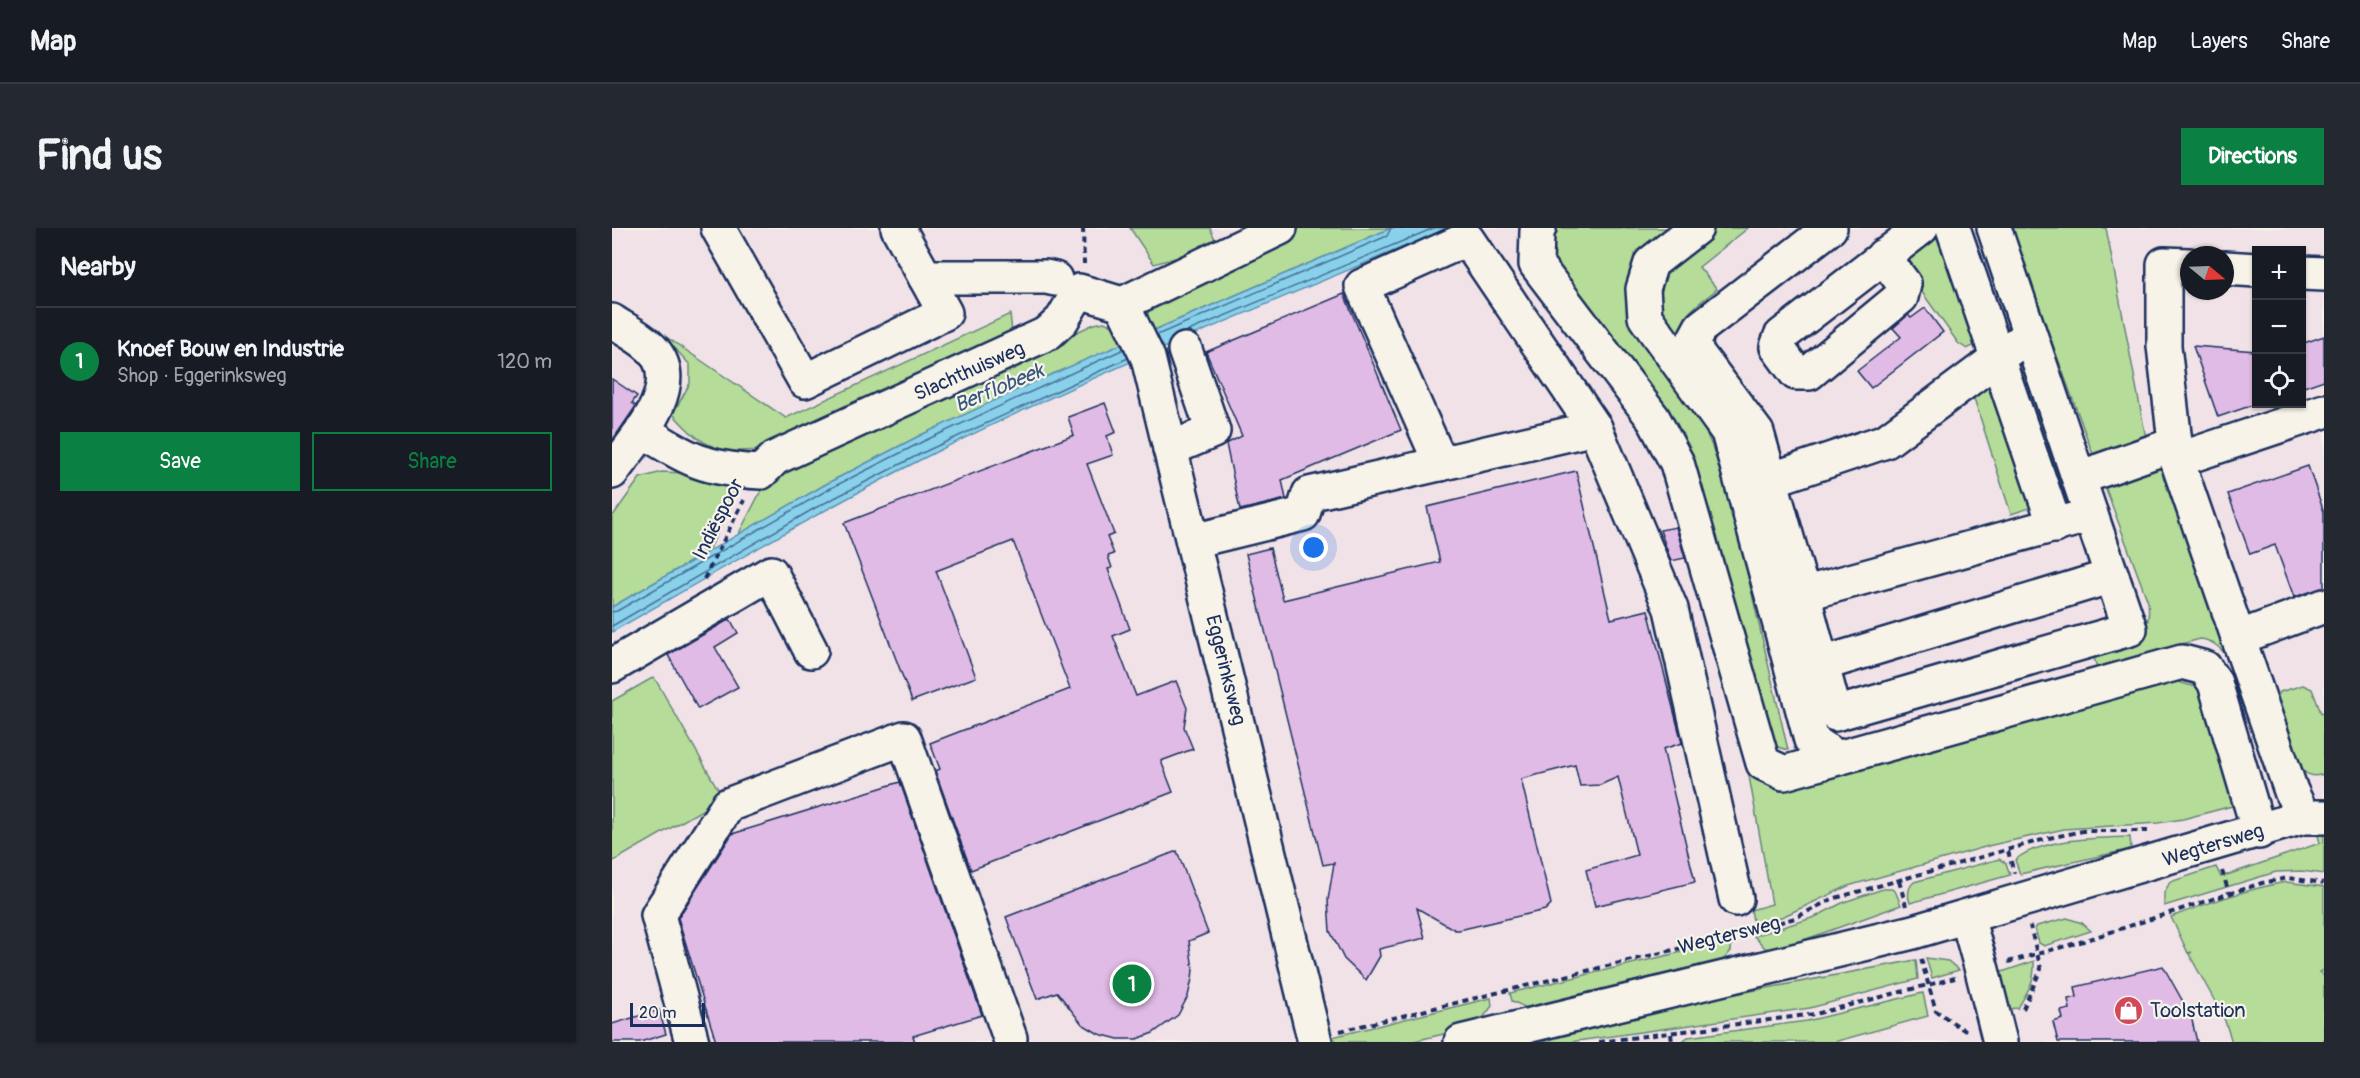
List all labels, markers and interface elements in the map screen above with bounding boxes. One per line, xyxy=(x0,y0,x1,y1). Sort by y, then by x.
text: Map xyxy=(30,24,76,59)
text: Map xyxy=(2122,28,2157,55)
text: Layers xyxy=(2190,28,2248,55)
text: Share xyxy=(2281,28,2330,55)
button: Directions xyxy=(2181,128,2324,185)
text: Find us xyxy=(36,130,162,182)
north arrow xyxy=(2180,246,2234,300)
map controls xyxy=(2252,246,2306,408)
button: + xyxy=(2252,246,2306,300)
text: Nearby xyxy=(60,251,136,283)
button: − xyxy=(2252,300,2306,354)
text: Knoef Bouw en Industrie xyxy=(117,335,344,363)
street label: Slachthuisweg xyxy=(910,335,1028,407)
text: 1 xyxy=(76,349,83,374)
text: 120 m xyxy=(497,349,552,374)
button: locate xyxy=(2252,354,2306,408)
water label: Berflobeek xyxy=(950,356,1050,419)
text: Shop · Eggerinksweg xyxy=(117,363,286,388)
button: Save xyxy=(60,432,300,491)
button: Share xyxy=(312,432,552,491)
street label: Indiëspoor xyxy=(687,474,749,564)
your location xyxy=(1299,533,1328,562)
street label: Eggerinksweg xyxy=(1200,612,1252,728)
street label: Wegtersweg xyxy=(2159,818,2267,872)
street label: Wegtersweg xyxy=(1675,910,1783,960)
pin: 1 xyxy=(1112,962,1152,1006)
shop icon: Toolstation xyxy=(2113,994,2145,1026)
place label: Toolstation xyxy=(2150,998,2246,1023)
scale bar xyxy=(630,1000,705,1028)
text: 20 m xyxy=(639,1003,677,1023)

